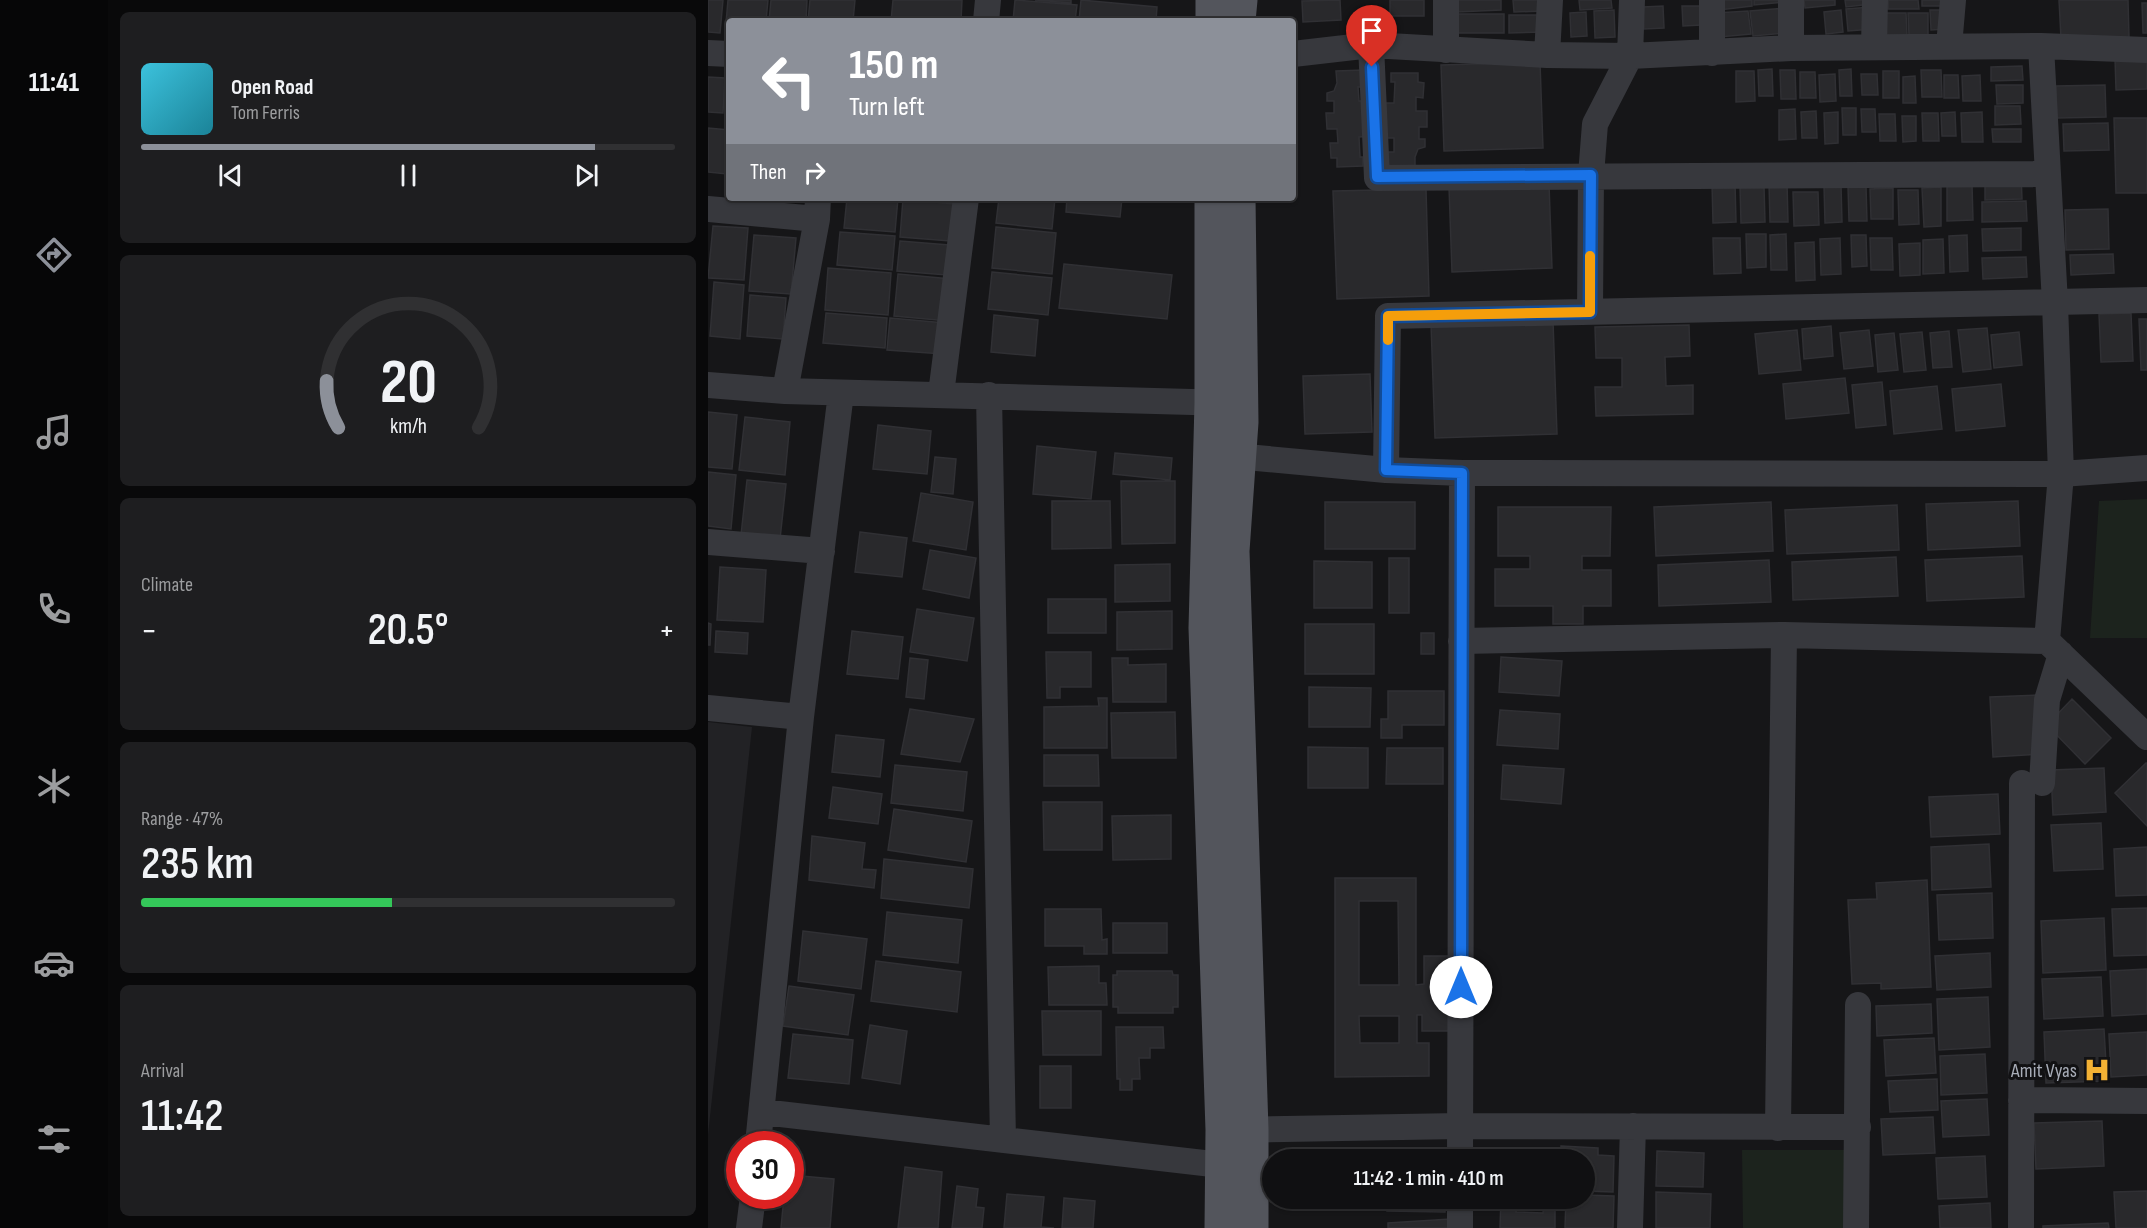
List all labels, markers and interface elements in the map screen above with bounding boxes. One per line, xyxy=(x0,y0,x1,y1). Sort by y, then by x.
pin xyxy=(1346,5,1397,67)
icon: arrive xyxy=(1355,14,1388,47)
text: 150 m xyxy=(849,40,938,91)
icon: left xyxy=(750,42,828,120)
text: 11:41 xyxy=(29,67,79,99)
text: Open Road xyxy=(231,74,313,101)
text: Turn left xyxy=(849,91,925,123)
text: Tom Ferris xyxy=(231,101,300,125)
icon: right xyxy=(798,156,831,189)
icon: previous xyxy=(214,159,247,192)
icon: pause xyxy=(392,159,425,192)
icon: next xyxy=(570,159,603,192)
text: Then xyxy=(750,159,786,186)
icon: directions xyxy=(33,234,75,276)
text: 20 xyxy=(379,346,437,421)
icon: music xyxy=(33,411,75,453)
text: km/h xyxy=(389,414,427,439)
text: Climate xyxy=(141,573,193,597)
icon: phone xyxy=(33,588,75,630)
text: 20.5° xyxy=(367,603,449,658)
text: − xyxy=(141,611,157,651)
text: + xyxy=(659,611,675,651)
icon: climate xyxy=(33,765,75,807)
text: Range · 47% xyxy=(141,807,223,831)
text: 235 km xyxy=(141,837,254,892)
icon: car xyxy=(33,942,75,984)
position arrow xyxy=(1429,955,1493,1019)
hospital icon: Amit Vyas xyxy=(2082,1055,2112,1085)
text: Arrival xyxy=(141,1059,184,1083)
place label: Amit Vyas xyxy=(2010,1059,2077,1083)
text: 11:42 xyxy=(141,1089,224,1144)
icon: filters xyxy=(33,1118,75,1160)
speed limit sign: 30 xyxy=(726,1131,804,1209)
text: 11:42 · 1 min · 410 m xyxy=(1353,1165,1504,1192)

